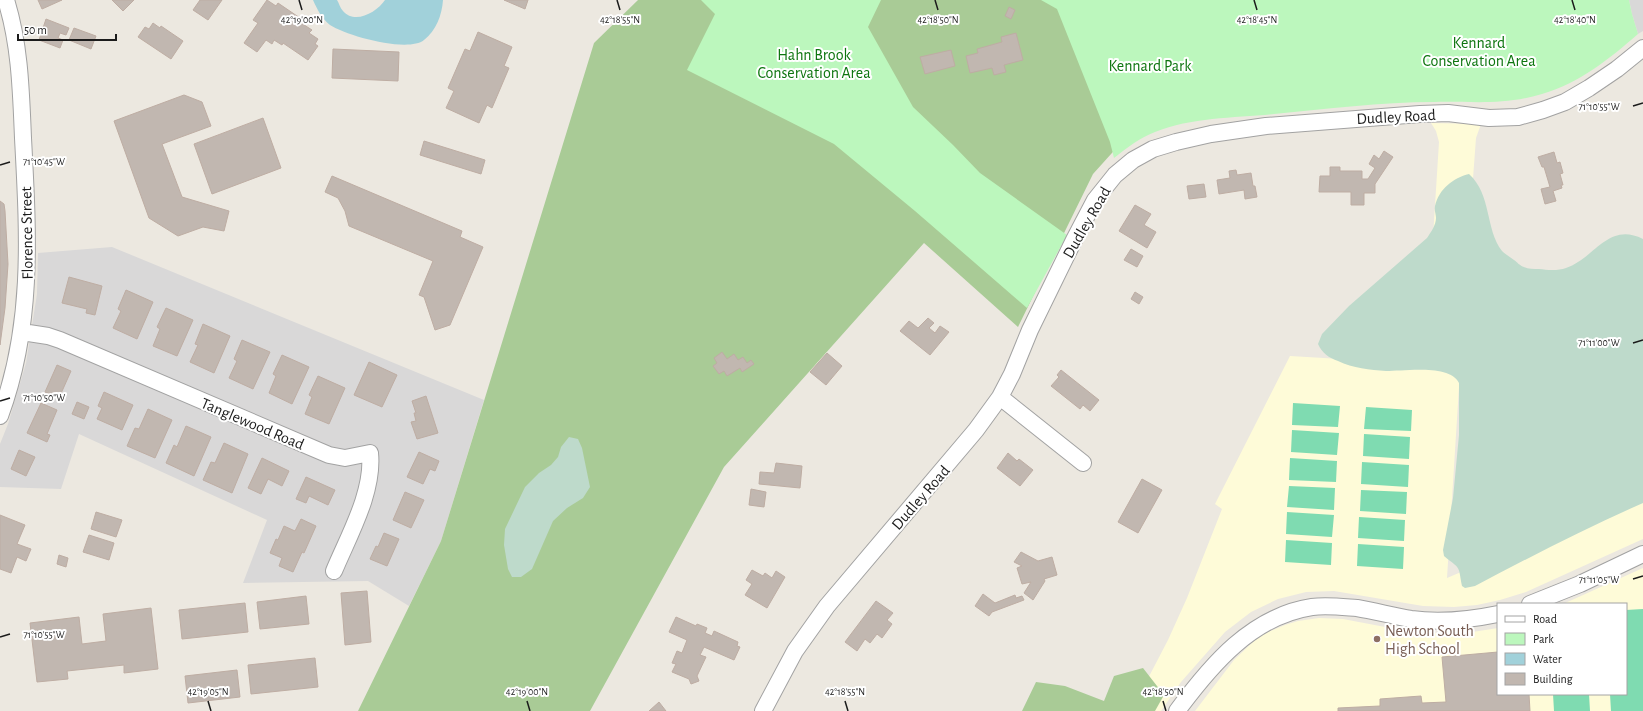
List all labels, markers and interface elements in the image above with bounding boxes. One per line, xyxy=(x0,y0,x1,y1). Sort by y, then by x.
text: 42°19'00"N xyxy=(281,15,323,25)
text: 42°18'55"N xyxy=(600,15,640,25)
text: 42°18'50"N xyxy=(917,15,959,25)
text: 42°18'45"N xyxy=(1237,15,1277,25)
text: 42°18'40"N xyxy=(1554,15,1596,25)
scale bar xyxy=(18,16,116,42)
text: 50 m xyxy=(24,24,47,36)
park label: Kennard Conservation Area xyxy=(1422,35,1536,69)
park label: Hahn Brook Conservation Area xyxy=(757,47,871,81)
park label: Kennard Park xyxy=(1108,58,1192,74)
text: 71°10'55"W xyxy=(1578,102,1620,112)
street label: Dudley Road xyxy=(1356,107,1436,128)
text: 71°10'45"W xyxy=(23,157,65,167)
street label: Dudley Road xyxy=(1060,184,1115,261)
street label: Florence Street xyxy=(18,186,36,280)
text: 71°11'00"W xyxy=(1578,338,1620,348)
text: 71°10'50"W xyxy=(23,393,65,403)
street label: Tanglewood Road xyxy=(199,395,307,453)
street label: Dudley Road xyxy=(889,462,954,534)
text: 71°11'05"W xyxy=(1579,575,1619,585)
legend xyxy=(1497,603,1627,695)
text: Road xyxy=(1533,613,1557,625)
place label: Newton South High School xyxy=(1385,623,1474,657)
text: 71°10'55"W xyxy=(23,630,65,640)
text: Park xyxy=(1533,633,1554,645)
marker: Newton South High School xyxy=(1372,634,1382,644)
text: Water xyxy=(1533,653,1562,665)
text: Building xyxy=(1533,673,1573,685)
text: 42°19'05"N xyxy=(187,687,229,697)
text: 42°19'00"N xyxy=(506,687,548,697)
text: 42°18'55"N xyxy=(825,687,865,697)
text: 42°18'50"N xyxy=(1142,687,1184,697)

